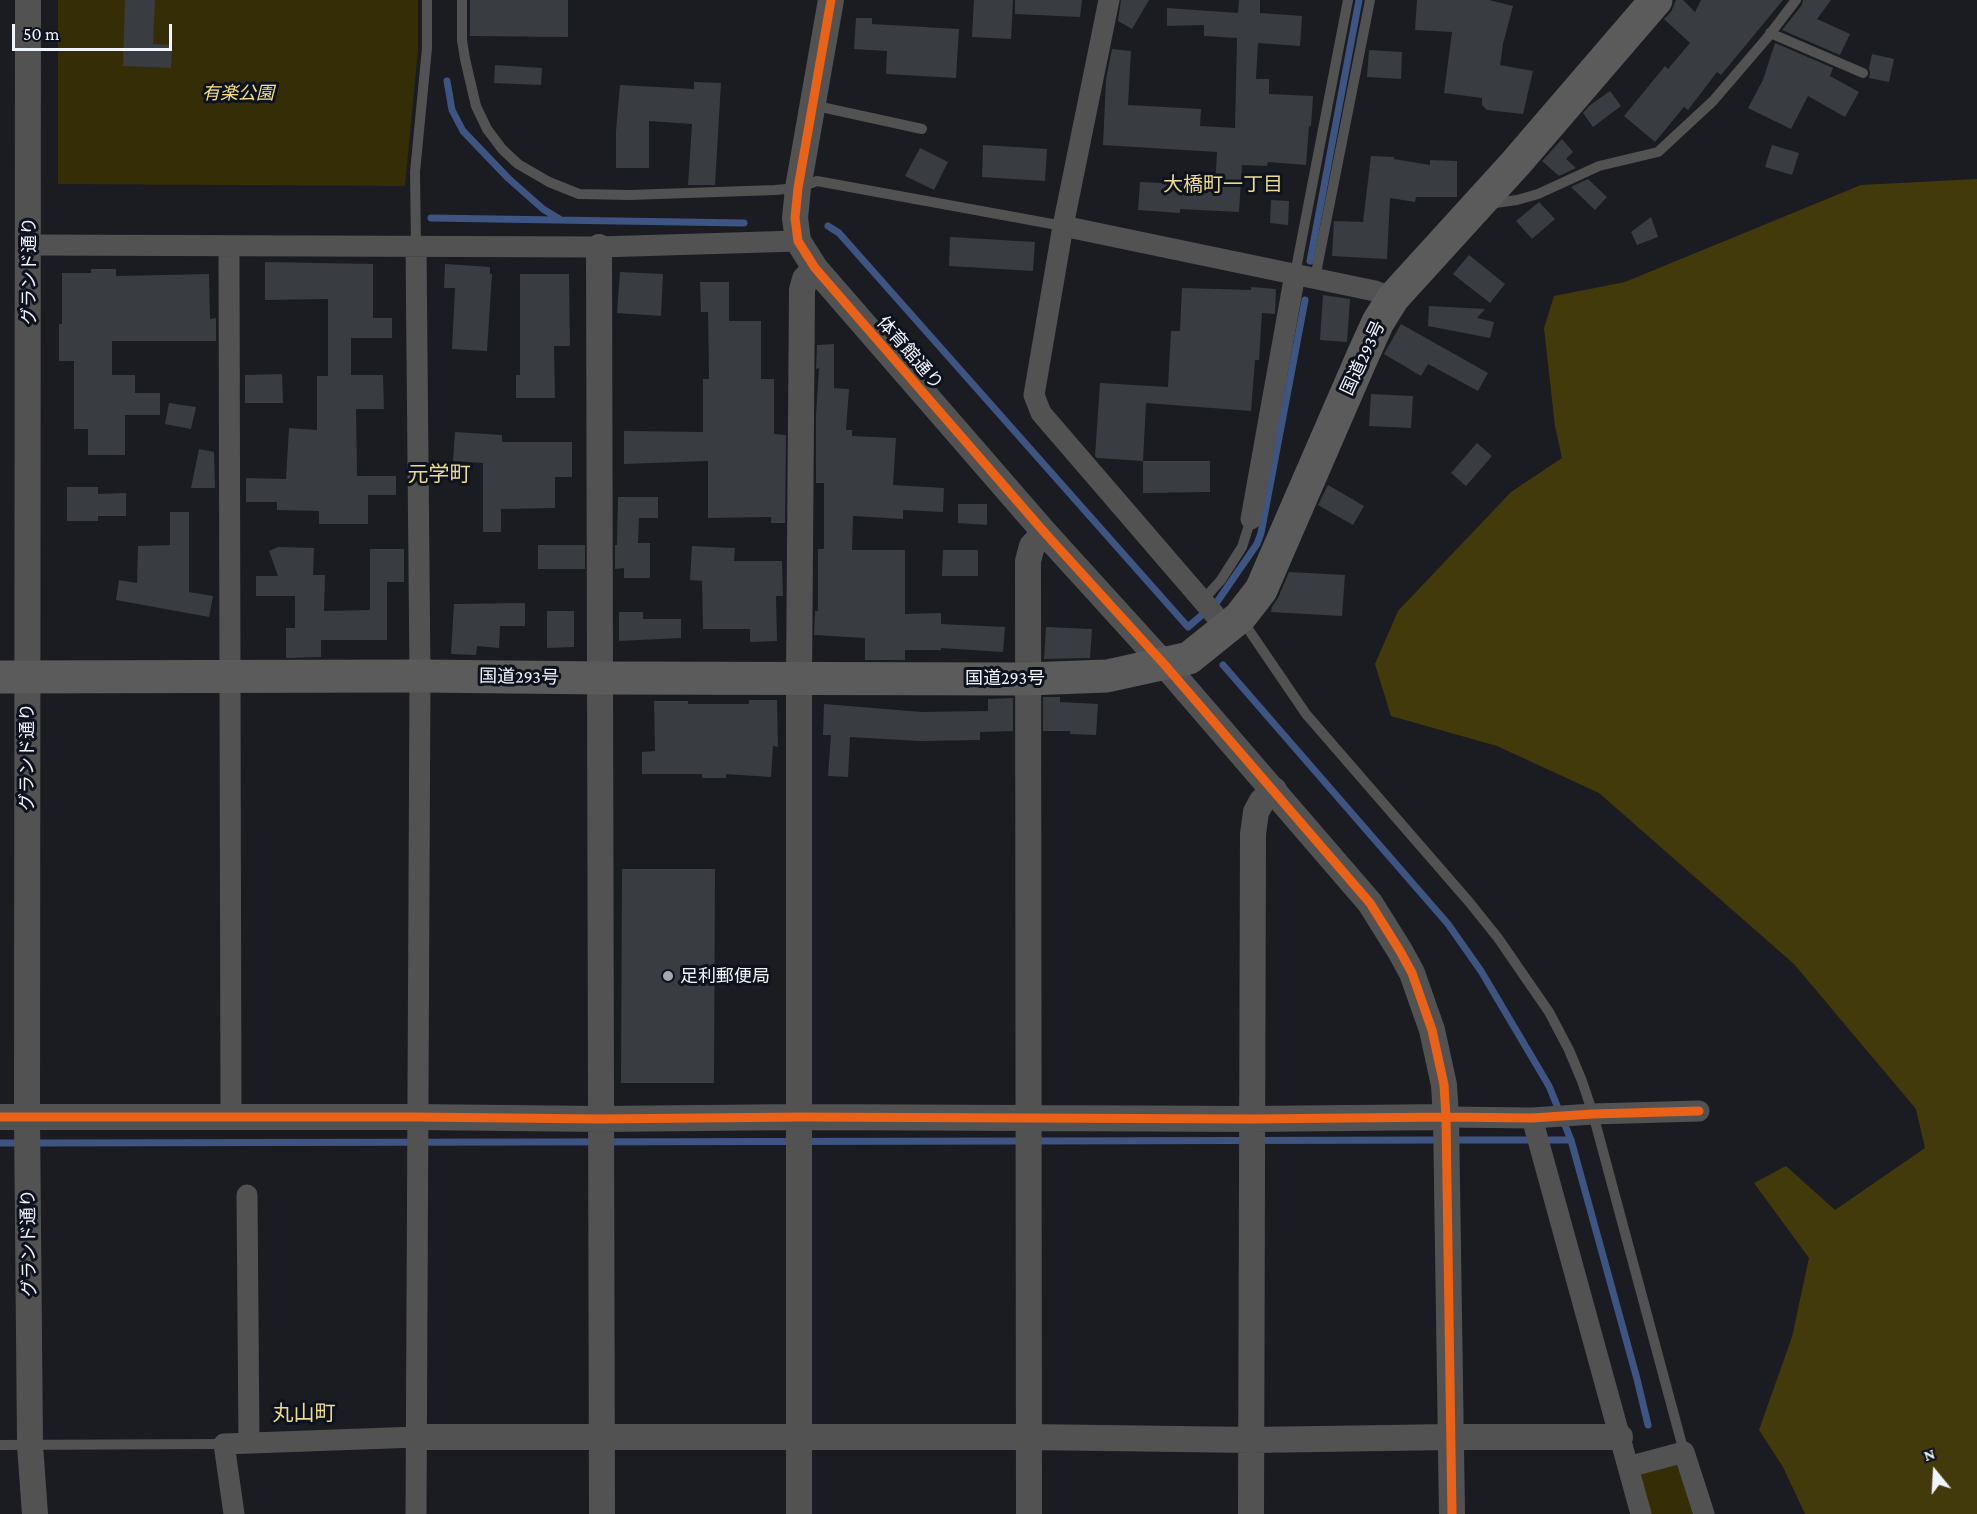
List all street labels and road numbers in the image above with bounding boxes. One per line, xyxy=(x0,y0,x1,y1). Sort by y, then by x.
street label: グランド通り xyxy=(18,217,40,325)
street label: 体育館通り xyxy=(872,312,948,394)
street label: 国道293号 xyxy=(1336,317,1390,399)
street label: 国道293号 xyxy=(479,666,559,688)
street label: 国道293号 xyxy=(965,667,1045,689)
street label: グランド通り xyxy=(16,703,38,811)
street label: グランド通り xyxy=(17,1189,41,1297)

